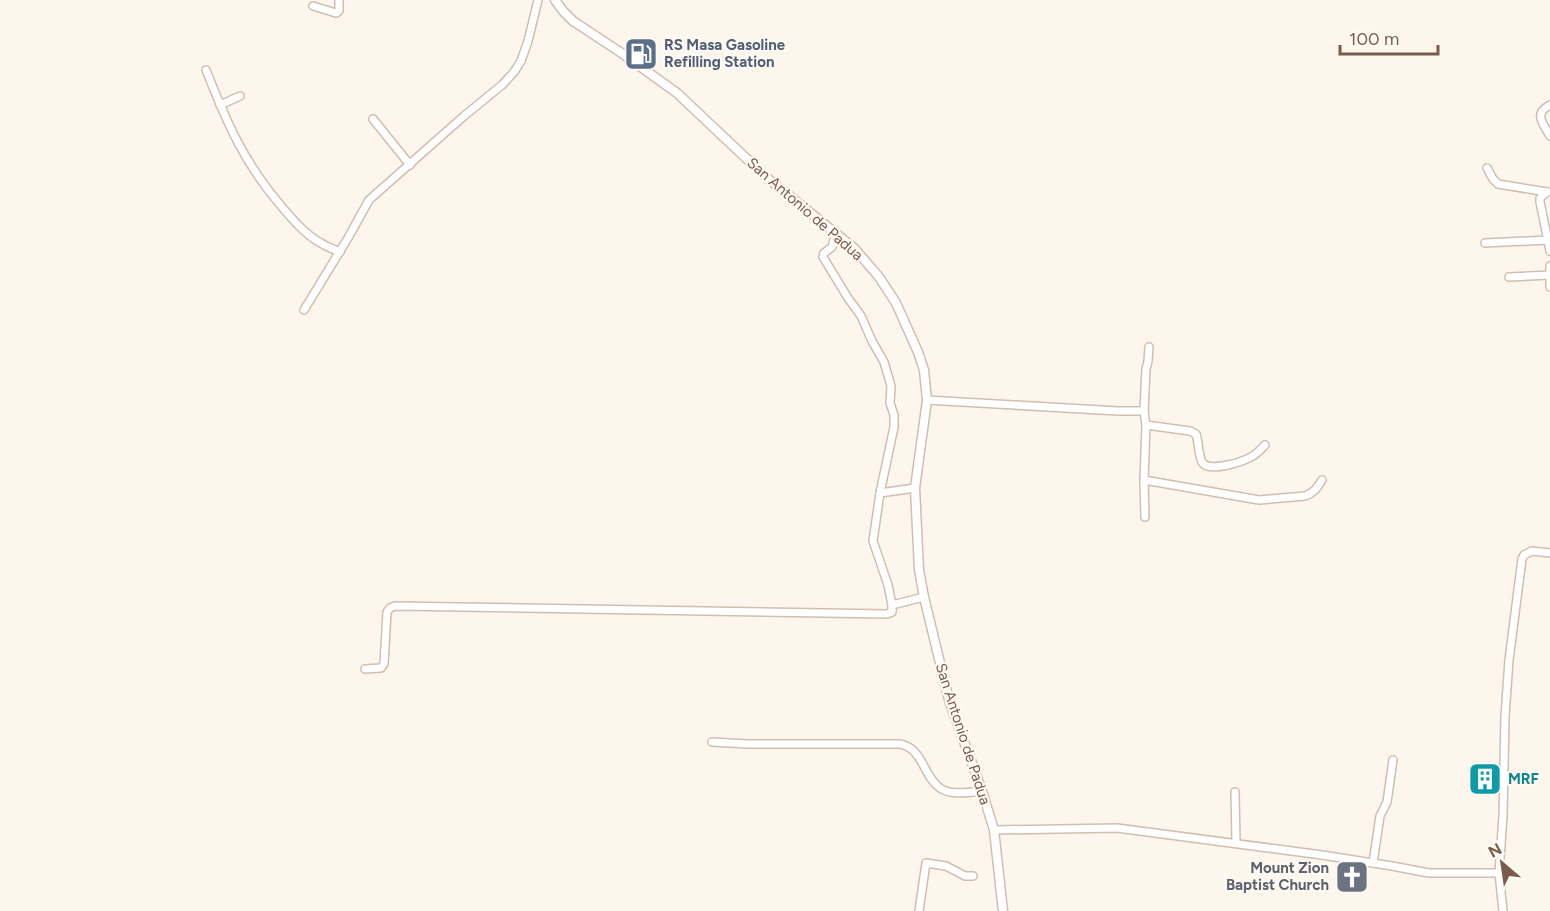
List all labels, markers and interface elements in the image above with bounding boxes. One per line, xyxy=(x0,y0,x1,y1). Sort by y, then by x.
scale bar xyxy=(1340,18,1438,56)
text: 100 m xyxy=(1349,28,1399,50)
fuel station icon: RS Masa Gasoline Refilling Station xyxy=(623,36,659,72)
place label: RS Masa Gasoline Refilling Station xyxy=(664,36,786,71)
street label: San Antonio de Padua xyxy=(743,154,867,264)
street label: San Antonio de Padua xyxy=(932,661,994,807)
building icon: MRF xyxy=(1467,761,1503,797)
place label: MRF xyxy=(1508,770,1539,788)
north arrow xyxy=(1472,833,1532,893)
text: N xyxy=(1485,839,1505,862)
place label: Mount Zion Baptist Church xyxy=(1226,859,1329,894)
church icon: Mount Zion Baptist Church xyxy=(1334,859,1370,895)

